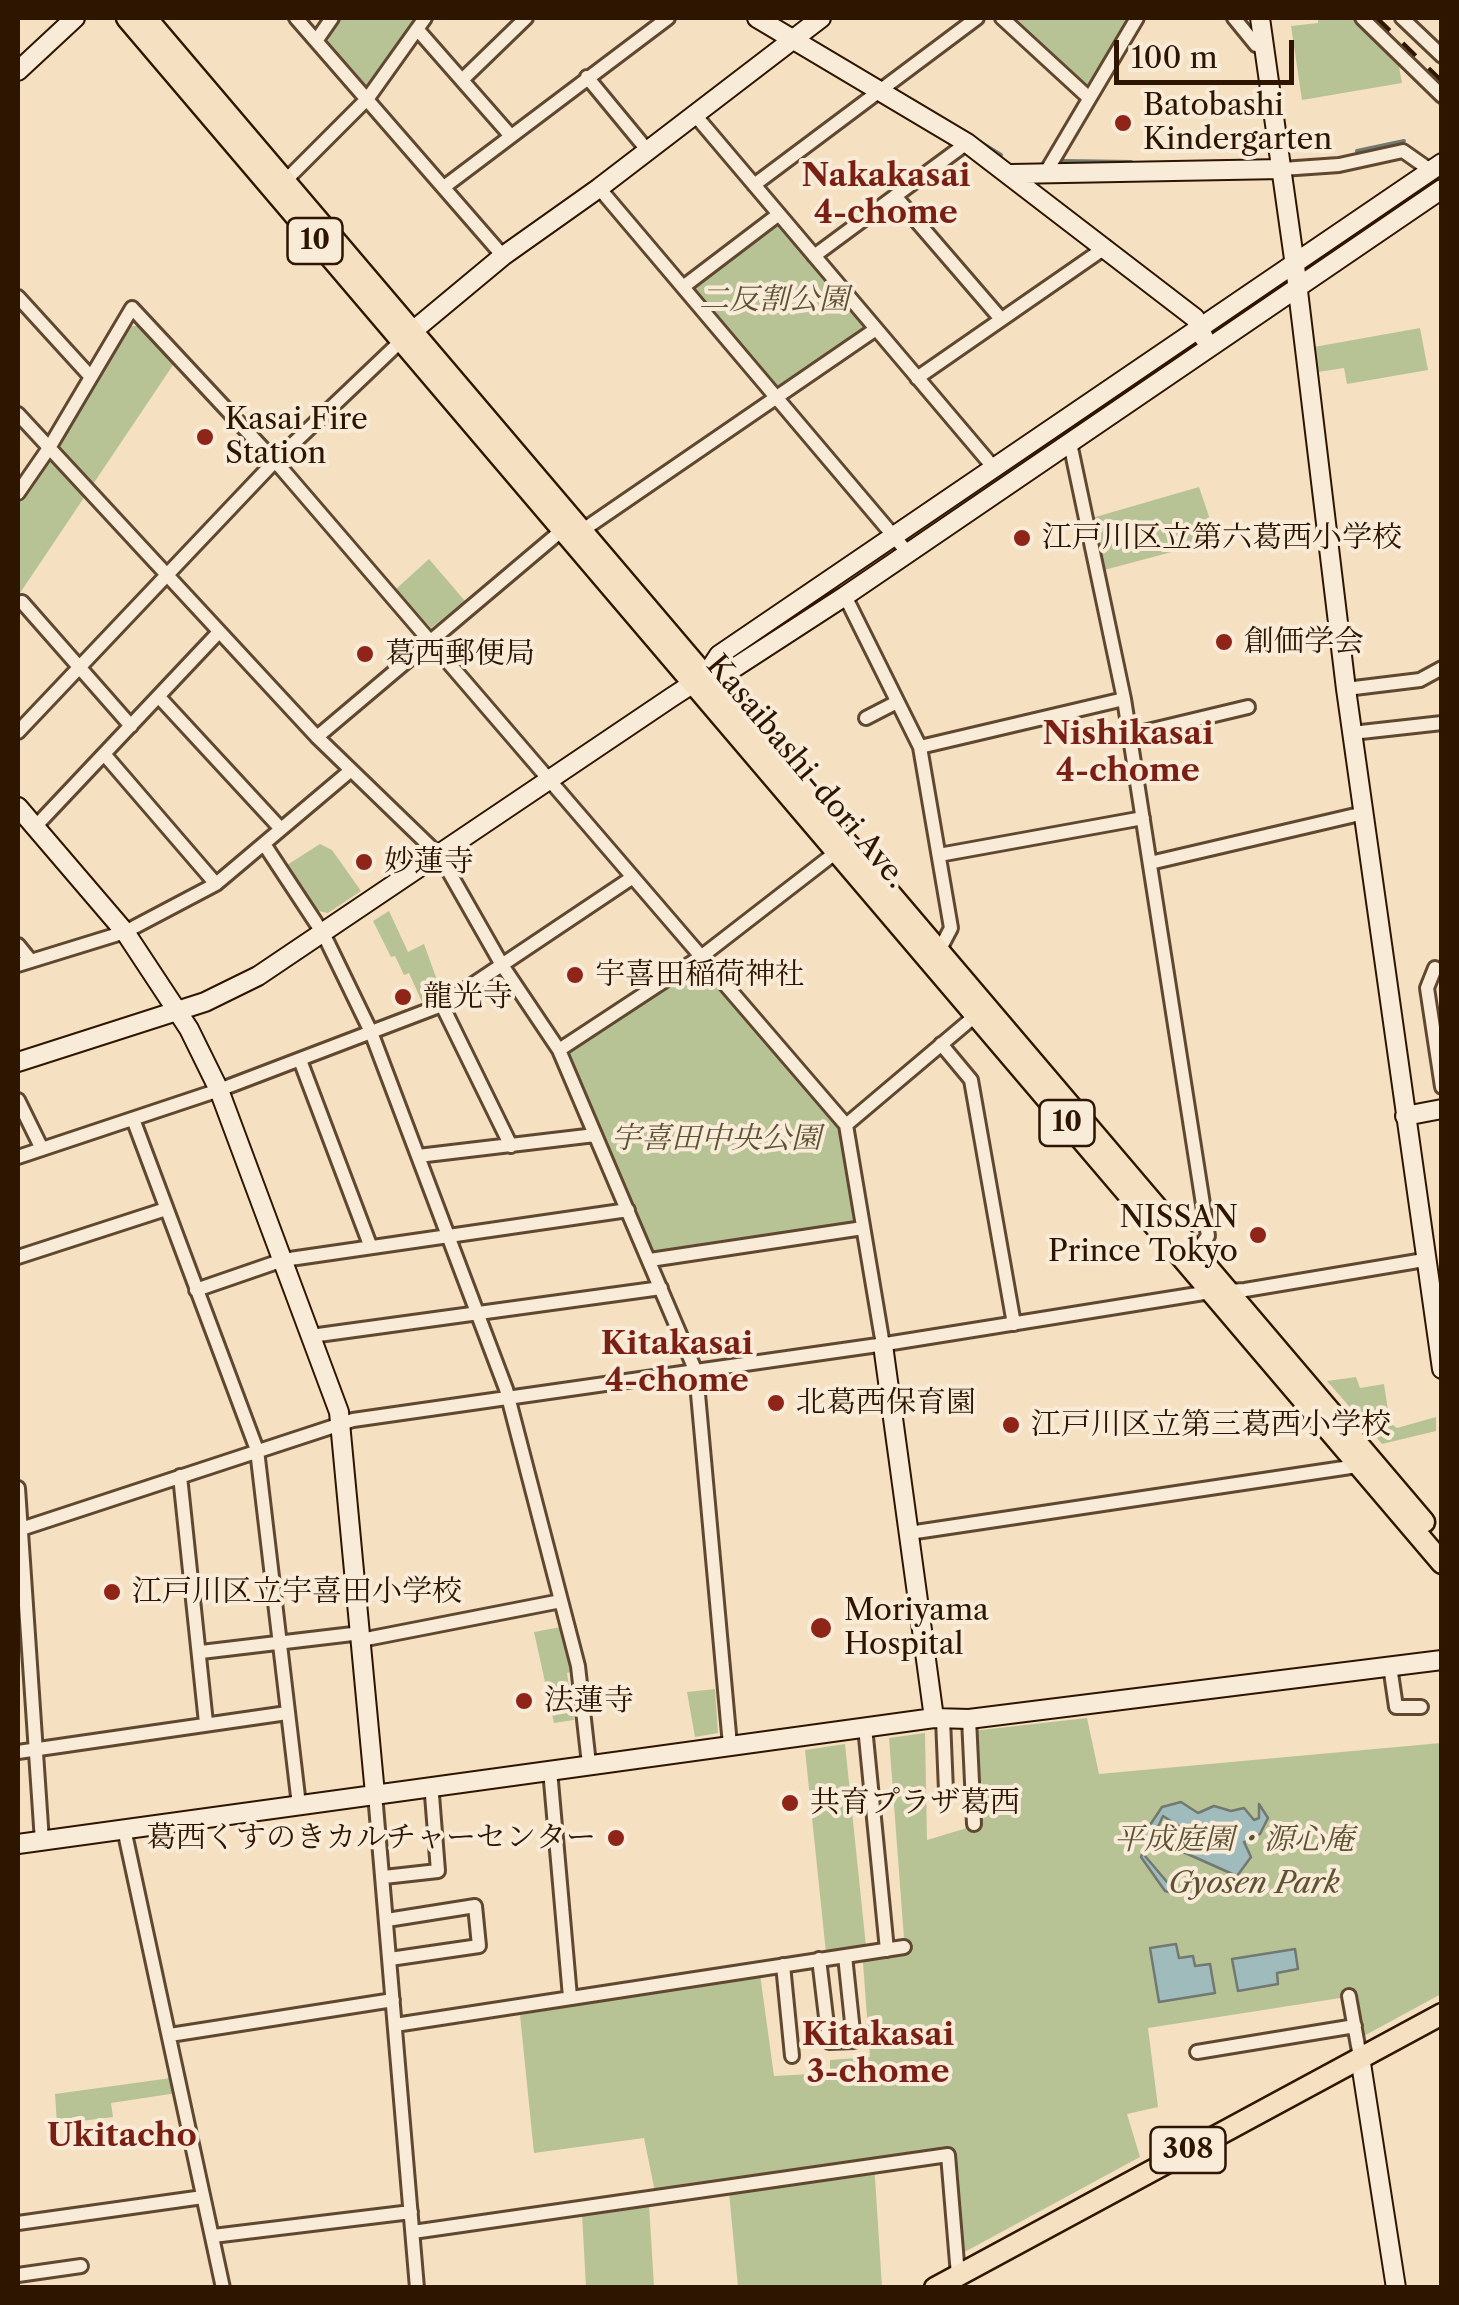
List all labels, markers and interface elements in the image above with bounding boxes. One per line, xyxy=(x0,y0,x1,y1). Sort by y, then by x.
scale bar xyxy=(1119,20,1299,82)
text: 100 m xyxy=(1131,39,1218,76)
place label: Batobashi Kindergarten xyxy=(1143,88,1332,158)
marker: Batobashi Kindergarten xyxy=(1112,112,1134,134)
district label: Nakakasai 4-chome xyxy=(802,158,970,233)
road number: 10 xyxy=(288,218,342,264)
park label: 二反割公園 xyxy=(699,282,849,318)
place label: Kasai Fire Station xyxy=(225,402,368,472)
marker: Kasai Fire Station xyxy=(194,426,216,448)
place label: 江戸川区立第六葛西小学校 xyxy=(1042,520,1402,556)
marker: 江戸川区立第六葛西小学校 xyxy=(1011,527,1033,549)
place label: 創価学会 xyxy=(1244,624,1364,660)
marker: 創価学会 xyxy=(1213,631,1235,653)
place label: 葛西郵便局 xyxy=(385,636,535,672)
marker: 葛西郵便局 xyxy=(354,643,376,665)
street label: Kasaibashi-dori Ave. xyxy=(698,648,914,896)
district label: Nishikasai 4-chome xyxy=(1042,716,1214,791)
place label: 妙蓮寺 xyxy=(384,844,474,880)
marker: 妙蓮寺 xyxy=(353,851,375,873)
place label: 宇喜田稲荷神社 xyxy=(595,957,805,993)
marker: 宇喜田稲荷神社 xyxy=(564,964,586,986)
place label: 龍光寺 xyxy=(423,979,513,1015)
marker: 龍光寺 xyxy=(392,986,414,1008)
road number: 10 xyxy=(1040,1100,1094,1146)
park label: 宇喜田中央公園 xyxy=(611,1121,821,1157)
place label: NISSAN Prince Tokyo xyxy=(1048,1200,1238,1270)
marker: NISSAN Prince Tokyo xyxy=(1247,1224,1269,1246)
district label: Kitakasai 4-chome xyxy=(601,1326,753,1401)
place label: 北葛西保育園 xyxy=(796,1385,976,1421)
marker: 北葛西保育園 xyxy=(765,1392,787,1414)
place label: 江戸川区立第三葛西小学校 xyxy=(1031,1407,1391,1443)
marker: 江戸川区立第三葛西小学校 xyxy=(1000,1414,1022,1436)
place label: 江戸川区立宇喜田小学校 xyxy=(132,1574,462,1610)
marker: 江戸川区立宇喜田小学校 xyxy=(101,1581,123,1603)
place label: Moriyama Hospital xyxy=(844,1593,989,1664)
marker: Moriyama Hospital xyxy=(808,1615,834,1641)
place label: 法蓮寺 xyxy=(544,1683,634,1719)
marker: 法蓮寺 xyxy=(513,1690,535,1712)
place label: 共育プラザ葛西 xyxy=(810,1785,1020,1821)
marker: 共育プラザ葛西 xyxy=(779,1792,801,1814)
place label: 葛西くすのきカルチャーセンター xyxy=(146,1820,596,1856)
park label: 平成庭園・源心庵 xyxy=(1114,1822,1354,1858)
marker: 葛西くすのきカルチャーセンター xyxy=(605,1827,627,1849)
park label: Gyosen Park xyxy=(1168,1866,1340,1902)
district label: Kitakasai 3-chome xyxy=(802,2017,954,2092)
district label: Ukitacho xyxy=(47,2118,197,2156)
road number: 308 xyxy=(1150,2127,1226,2173)

